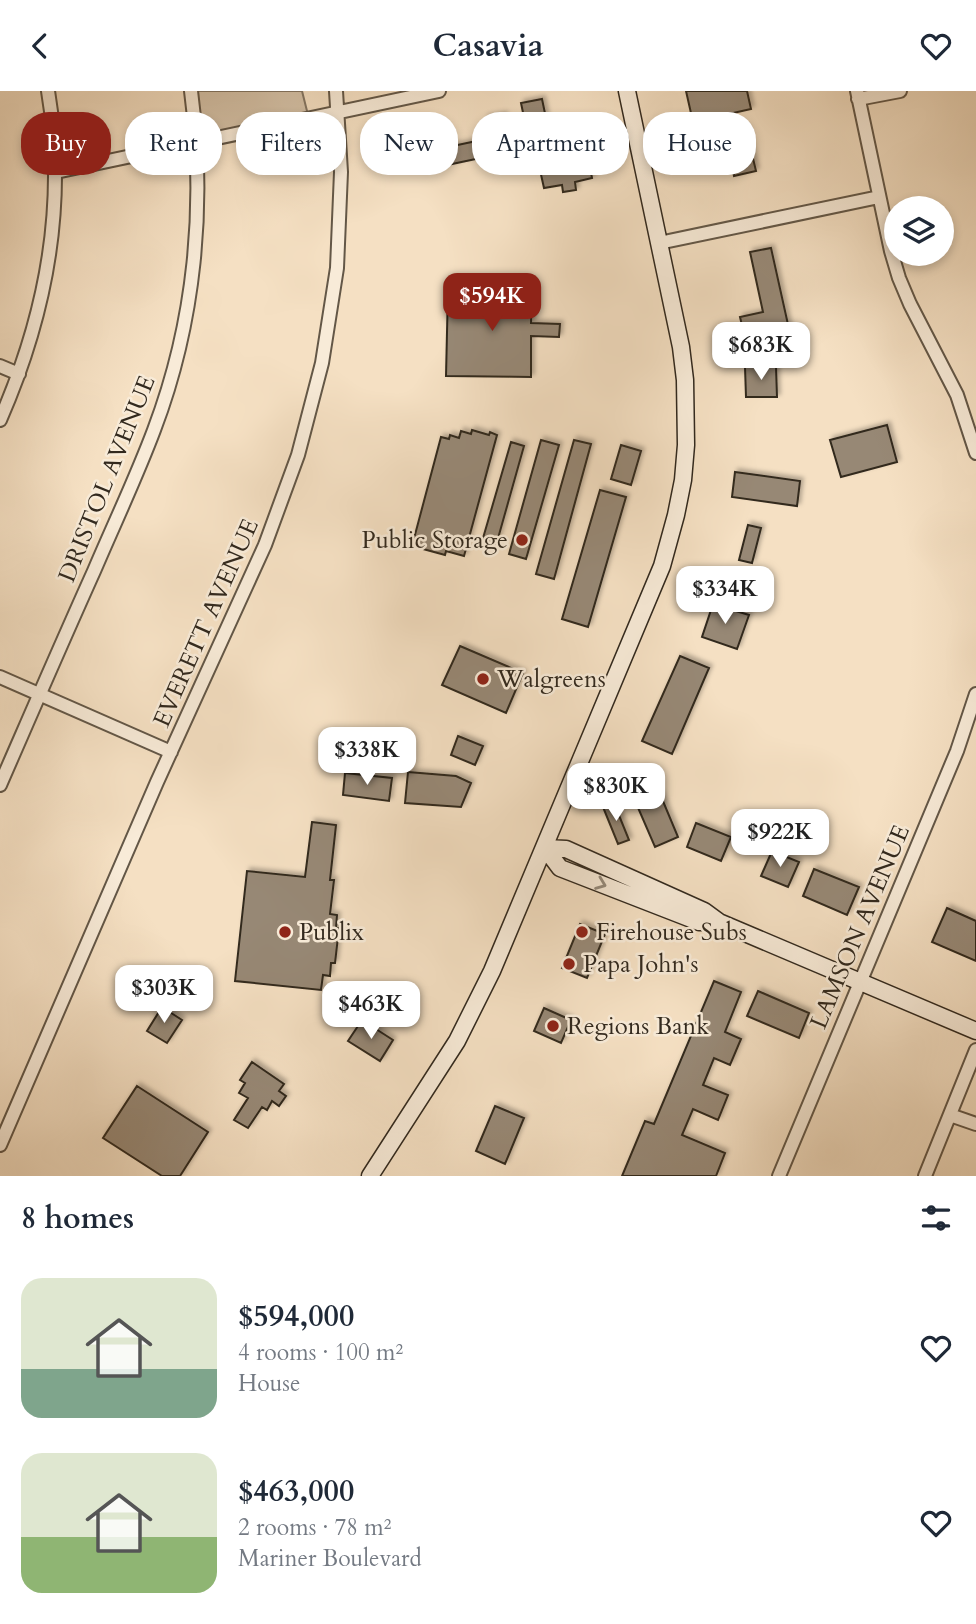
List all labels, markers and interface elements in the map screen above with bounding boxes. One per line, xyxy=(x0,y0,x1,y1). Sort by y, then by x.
text: Casavia xyxy=(432,24,544,68)
icon: back xyxy=(21,27,59,65)
icon: heart xyxy=(917,27,955,65)
chip: Buy xyxy=(21,112,111,175)
chip: Rent xyxy=(125,112,222,175)
chip: Filters xyxy=(236,112,346,175)
chip: New xyxy=(360,112,458,175)
chip: Apartment xyxy=(472,112,629,175)
chip: House xyxy=(643,112,756,175)
map controls xyxy=(884,196,954,266)
button: layers xyxy=(884,196,954,266)
pin: $594K xyxy=(443,273,541,333)
text: $594K xyxy=(459,280,525,311)
pin: $683K xyxy=(712,323,810,382)
text: $683K xyxy=(728,329,794,360)
street label: DRISTOL AVENUE xyxy=(50,371,164,587)
street label: EVERETT AVENUE xyxy=(145,514,267,732)
place label: Public Storage xyxy=(361,524,508,557)
marker: Public Storage xyxy=(514,532,530,548)
pin: $334K xyxy=(676,567,774,626)
text: $334K xyxy=(692,573,758,604)
place label: Walgreens xyxy=(496,663,606,696)
marker: Walgreens xyxy=(475,671,491,687)
pin: $338K xyxy=(318,727,416,787)
text: $338K xyxy=(334,734,400,765)
pin: $830K xyxy=(567,763,665,823)
text: $830K xyxy=(583,770,649,801)
pin: $922K xyxy=(731,809,829,869)
text: $922K xyxy=(747,816,813,847)
street label: LAMSON AVENUE xyxy=(802,820,918,1034)
one-way arrow xyxy=(594,875,606,889)
place label: Publix xyxy=(299,916,364,949)
place label: Firehouse Subs xyxy=(596,916,747,949)
marker: Publix xyxy=(277,924,293,940)
marker: Firehouse Subs xyxy=(574,924,590,940)
place label: Papa John's xyxy=(583,948,699,981)
marker: Papa John's xyxy=(561,956,577,972)
pin: $303K xyxy=(115,965,213,1025)
text: $303K xyxy=(131,972,197,1003)
pin: $463K xyxy=(322,981,420,1041)
text: $463K xyxy=(338,988,404,1019)
place label: Regions Bank xyxy=(567,1010,709,1043)
marker: Regions Bank xyxy=(545,1018,561,1034)
text: 8 homes xyxy=(21,1198,134,1239)
icon: filters xyxy=(917,1199,955,1237)
text: $594,000 xyxy=(238,1296,354,1337)
icon: home xyxy=(77,1306,161,1390)
icon: heart xyxy=(917,1329,955,1367)
text: 4 rooms · 100 m² xyxy=(238,1337,403,1368)
text: House xyxy=(238,1368,300,1399)
text: $463,000 xyxy=(238,1471,354,1512)
icon: home xyxy=(77,1481,161,1565)
icon: heart xyxy=(917,1504,955,1542)
text: 2 rooms · 78 m² xyxy=(238,1512,391,1543)
text: Mariner Boulevard xyxy=(238,1543,422,1574)

